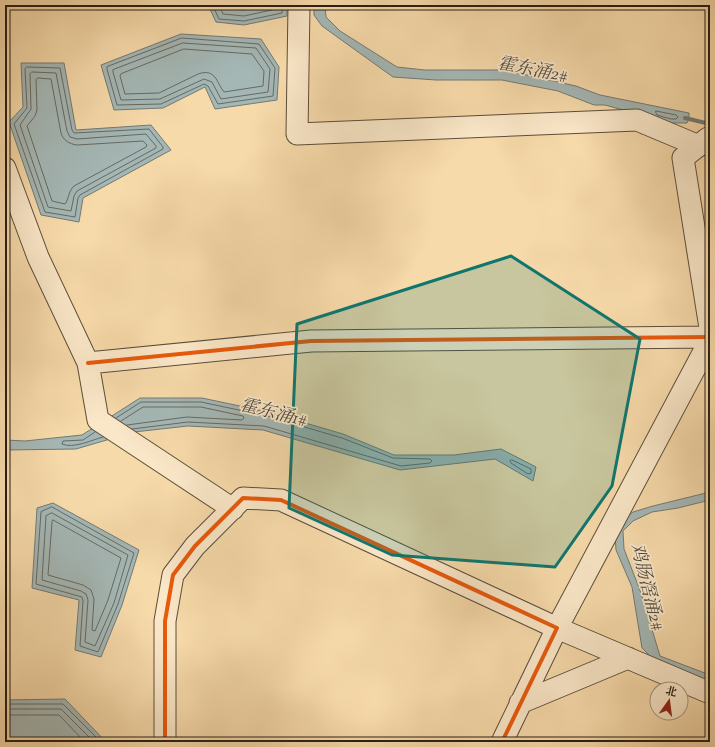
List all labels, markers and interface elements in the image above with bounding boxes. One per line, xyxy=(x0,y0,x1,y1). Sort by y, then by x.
water label: 霍东涌2# xyxy=(495,51,570,91)
water label: 霍东涌1# xyxy=(237,393,310,435)
water label: 鸡肠滘涌2# xyxy=(623,541,670,634)
north arrow xyxy=(649,681,689,721)
text: 北 xyxy=(664,683,678,701)

